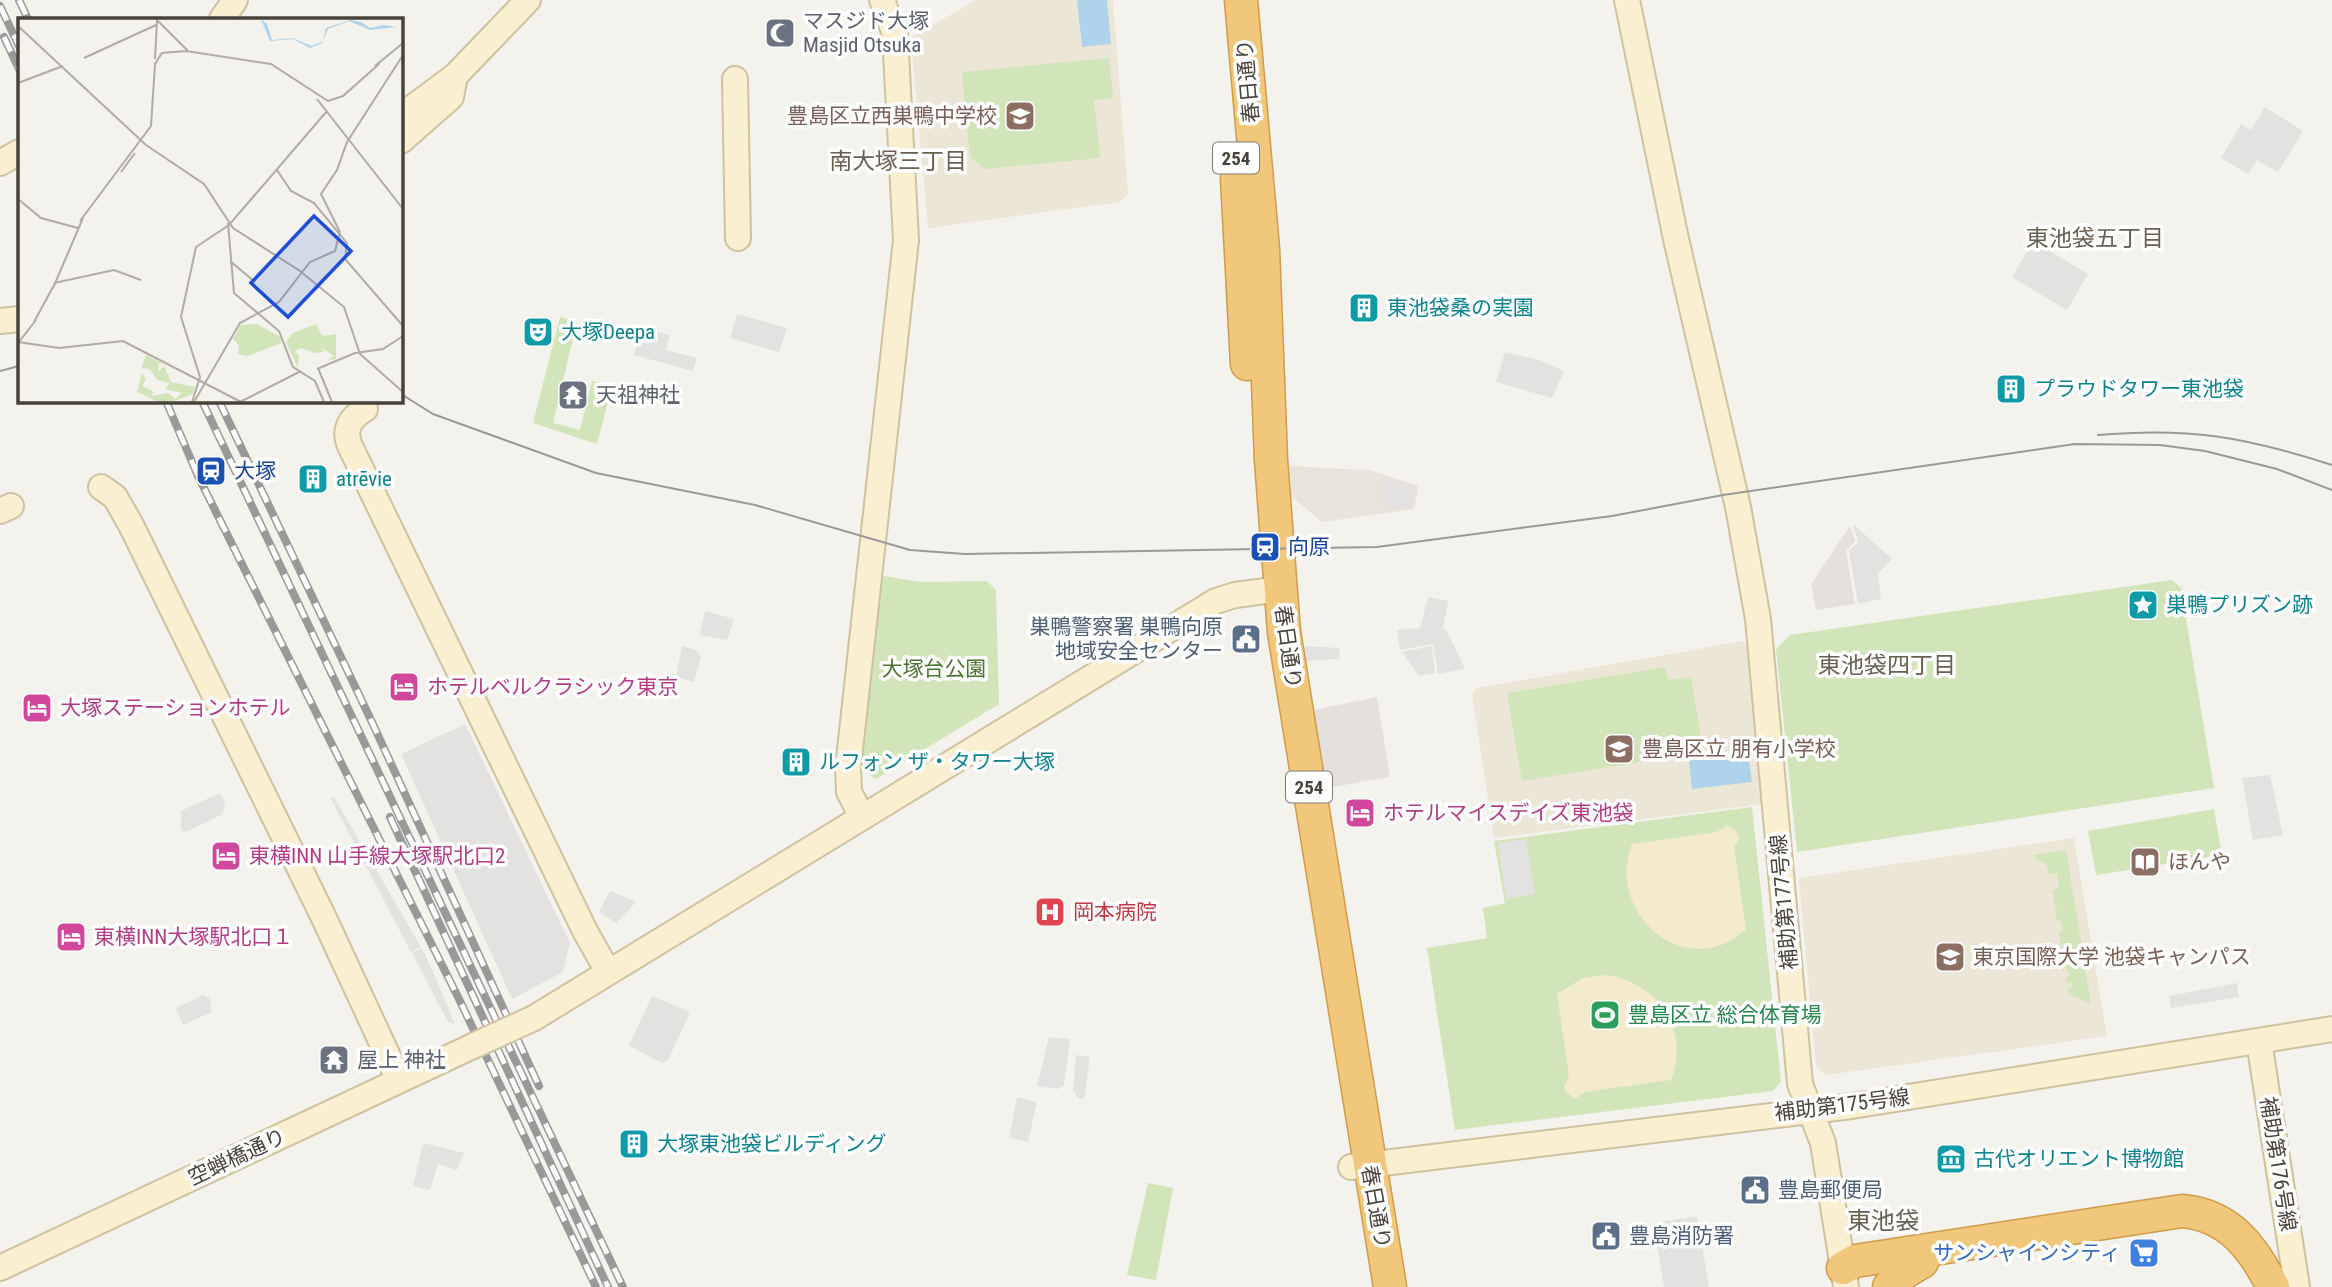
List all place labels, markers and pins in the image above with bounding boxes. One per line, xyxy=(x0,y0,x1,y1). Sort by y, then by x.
place label: マスジド大塚 Masjid Otsuka xyxy=(803,9,929,57)
mosque icon: マスジド大塚 Masjid Otsuka xyxy=(763,16,797,50)
school or university icon: 豊島区立西巣鴨中学校 xyxy=(1003,99,1037,133)
place label: 豊島区立西巣鴨中学校 xyxy=(787,104,997,128)
building icon: 東池袋桑の実園 xyxy=(1347,291,1381,325)
place label: 東池袋桑の実園 xyxy=(1387,296,1534,320)
theatre icon: 大塚Deepa xyxy=(521,315,555,349)
place label: 大塚Deepa xyxy=(561,320,655,344)
building icon: プラウドタワー東池袋 xyxy=(1994,372,2028,406)
place label: プラウドタワー東池袋 xyxy=(2034,377,2244,401)
temple icon: 天祖神社 xyxy=(556,378,590,412)
place label: 天祖神社 xyxy=(596,383,680,407)
station icon: 大塚 xyxy=(194,454,228,488)
place label: 大塚 xyxy=(234,459,276,483)
building icon: atrēvie xyxy=(296,462,330,496)
place label: atrēvie xyxy=(336,467,392,491)
station icon: 向原 xyxy=(1248,530,1282,564)
place label: 向原 xyxy=(1288,535,1330,559)
place icon: 巣鴨プリズン跡 xyxy=(2126,588,2160,622)
place label: 巣鴨プリズン跡 xyxy=(2166,593,2313,617)
place label: 巣鴨警察署 巣鴨向原 地域安全センター xyxy=(1029,615,1223,663)
public building icon: 巣鴨警察署 巣鴨向原 地域安全センター xyxy=(1229,622,1263,656)
hotel icon: ホテルベルクラシック東京 xyxy=(387,670,421,704)
place label: ホテルベルクラシック東京 xyxy=(427,675,679,699)
hotel icon: 大塚ステーションホテル xyxy=(20,691,54,725)
place label: 大塚ステーションホテル xyxy=(60,696,291,720)
school or university icon: 豊島区立 朋有小学校 xyxy=(1602,732,1636,766)
place label: 豊島区立 朋有小学校 xyxy=(1642,737,1836,761)
building icon: ルフォン ザ・タワー大塚 xyxy=(779,745,813,779)
place label: ルフォン ザ・タワー大塚 xyxy=(819,750,1055,774)
hotel icon: ホテルマイスデイズ東池袋 xyxy=(1343,796,1377,830)
place label: ホテルマイスデイズ東池袋 xyxy=(1383,801,1634,825)
hotel icon: 東横INN 山手線大塚駅北口2 xyxy=(209,839,243,873)
place label: 東横INN 山手線大塚駅北口2 xyxy=(249,844,505,868)
library icon: ほんや xyxy=(2128,845,2162,879)
place label: ほんや xyxy=(2168,850,2231,874)
hospital icon: 岡本病院 xyxy=(1033,895,1067,929)
place label: 岡本病院 xyxy=(1073,900,1157,924)
hotel icon: 東横INN大塚駅北口１ xyxy=(54,920,88,954)
place label: 東横INN大塚駅北口１ xyxy=(94,925,293,949)
school or university icon: 東京国際大学 池袋キャンパス xyxy=(1933,940,1967,974)
place label: 東京国際大学 池袋キャンパス xyxy=(1973,945,2251,969)
sports icon: 豊島区立 総合体育場 xyxy=(1588,998,1622,1032)
place label: 豊島区立 総合体育場 xyxy=(1628,1003,1822,1027)
temple icon: 屋上 神社 xyxy=(317,1043,351,1077)
place label: 屋上 神社 xyxy=(357,1048,446,1072)
building icon: 大塚東池袋ビルディング xyxy=(617,1127,651,1161)
place label: 大塚東池袋ビルディング xyxy=(657,1132,887,1156)
museum icon: 古代オリエント博物館 xyxy=(1934,1142,1968,1176)
place label: 古代オリエント博物館 xyxy=(1974,1147,2184,1171)
public building icon: 豊島郵便局 xyxy=(1738,1173,1772,1207)
place label: 豊島郵便局 xyxy=(1778,1178,1883,1202)
public building icon: 豊島消防署 xyxy=(1589,1219,1623,1253)
place label: 豊島消防署 xyxy=(1629,1224,1734,1248)
supermarket icon: サンシャインシティ xyxy=(2127,1236,2161,1270)
place label: サンシャインシティ xyxy=(1933,1241,2121,1265)

